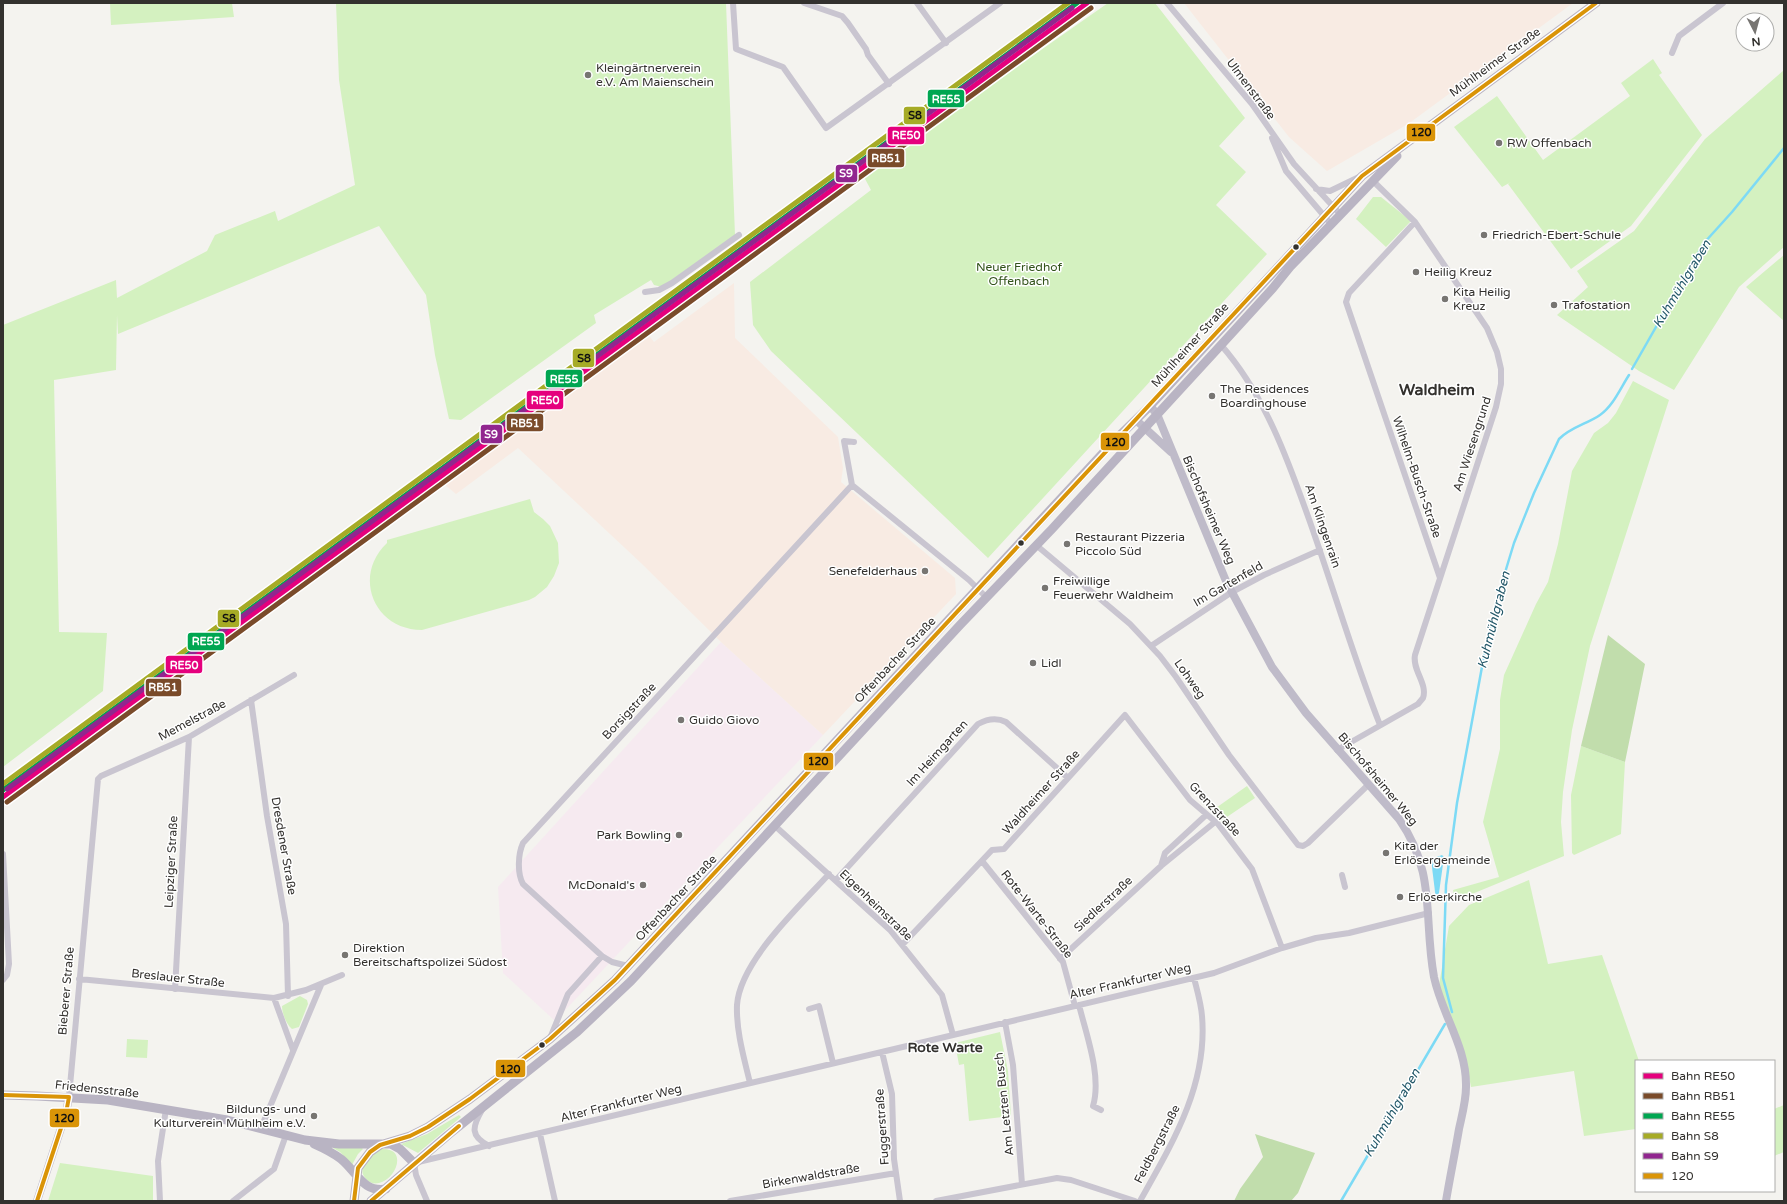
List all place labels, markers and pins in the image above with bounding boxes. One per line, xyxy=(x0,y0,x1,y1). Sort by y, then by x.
place label: Kleingärtnerverein e.V. Am Maienschein xyxy=(596,61,714,89)
marker: Kleingärtnerverein e.V. Am Maienschein xyxy=(583,70,593,80)
place label: RW Offenbach xyxy=(1507,136,1592,150)
marker: RW Offenbach xyxy=(1494,138,1504,148)
place label: Friedrich-Ebert-Schule xyxy=(1492,228,1621,242)
marker: Friedrich-Ebert-Schule xyxy=(1479,230,1489,240)
unlabelled marker xyxy=(1291,242,1301,252)
place label: Heilig Kreuz xyxy=(1424,265,1492,279)
marker: Heilig Kreuz xyxy=(1411,267,1421,277)
place label: Kita Heilig Kreuz xyxy=(1453,285,1511,313)
marker: Kita Heilig Kreuz xyxy=(1440,294,1450,304)
place label: Trafostation xyxy=(1562,298,1630,312)
marker: Trafostation xyxy=(1549,300,1559,310)
place label: The Residences Boardinghouse xyxy=(1220,382,1309,410)
marker: The Residences Boardinghouse xyxy=(1207,391,1217,401)
place label: Restaurant Pizzeria Piccolo Süd xyxy=(1075,530,1185,558)
unlabelled marker xyxy=(1016,538,1026,548)
marker: Restaurant Pizzeria Piccolo Süd xyxy=(1062,539,1072,549)
place label: Senefelderhaus xyxy=(829,564,917,578)
marker: Senefelderhaus xyxy=(920,566,930,576)
place label: Freiwillige Feuerwehr Waldheim xyxy=(1053,574,1174,602)
marker: Freiwillige Feuerwehr Waldheim xyxy=(1040,583,1050,593)
place label: Lidl xyxy=(1041,656,1061,670)
marker: Lidl xyxy=(1028,658,1038,668)
place label: Guido Giovo xyxy=(689,713,759,727)
marker: Guido Giovo xyxy=(676,715,686,725)
place label: Park Bowling xyxy=(596,828,671,842)
marker: Park Bowling xyxy=(674,830,684,840)
place label: Kita der Erlösergemeinde xyxy=(1394,839,1490,867)
marker: Kita der Erlösergemeinde xyxy=(1381,848,1391,858)
place label: McDonald's xyxy=(568,878,635,892)
marker: McDonald's xyxy=(638,880,648,890)
place label: Erlöserkirche xyxy=(1408,890,1482,904)
marker: Erlöserkirche xyxy=(1395,892,1405,902)
place label: Direktion Bereitschaftspolizei Südost xyxy=(353,941,508,969)
marker: Direktion Bereitschaftspolizei Südost xyxy=(340,950,350,960)
unlabelled marker xyxy=(537,1040,547,1050)
place label: Bildungs- und Kulturverein Mühlheim e.V. xyxy=(153,1102,306,1130)
marker: Bildungs- und Kulturverein Mühlheim e.V. xyxy=(309,1111,319,1121)

